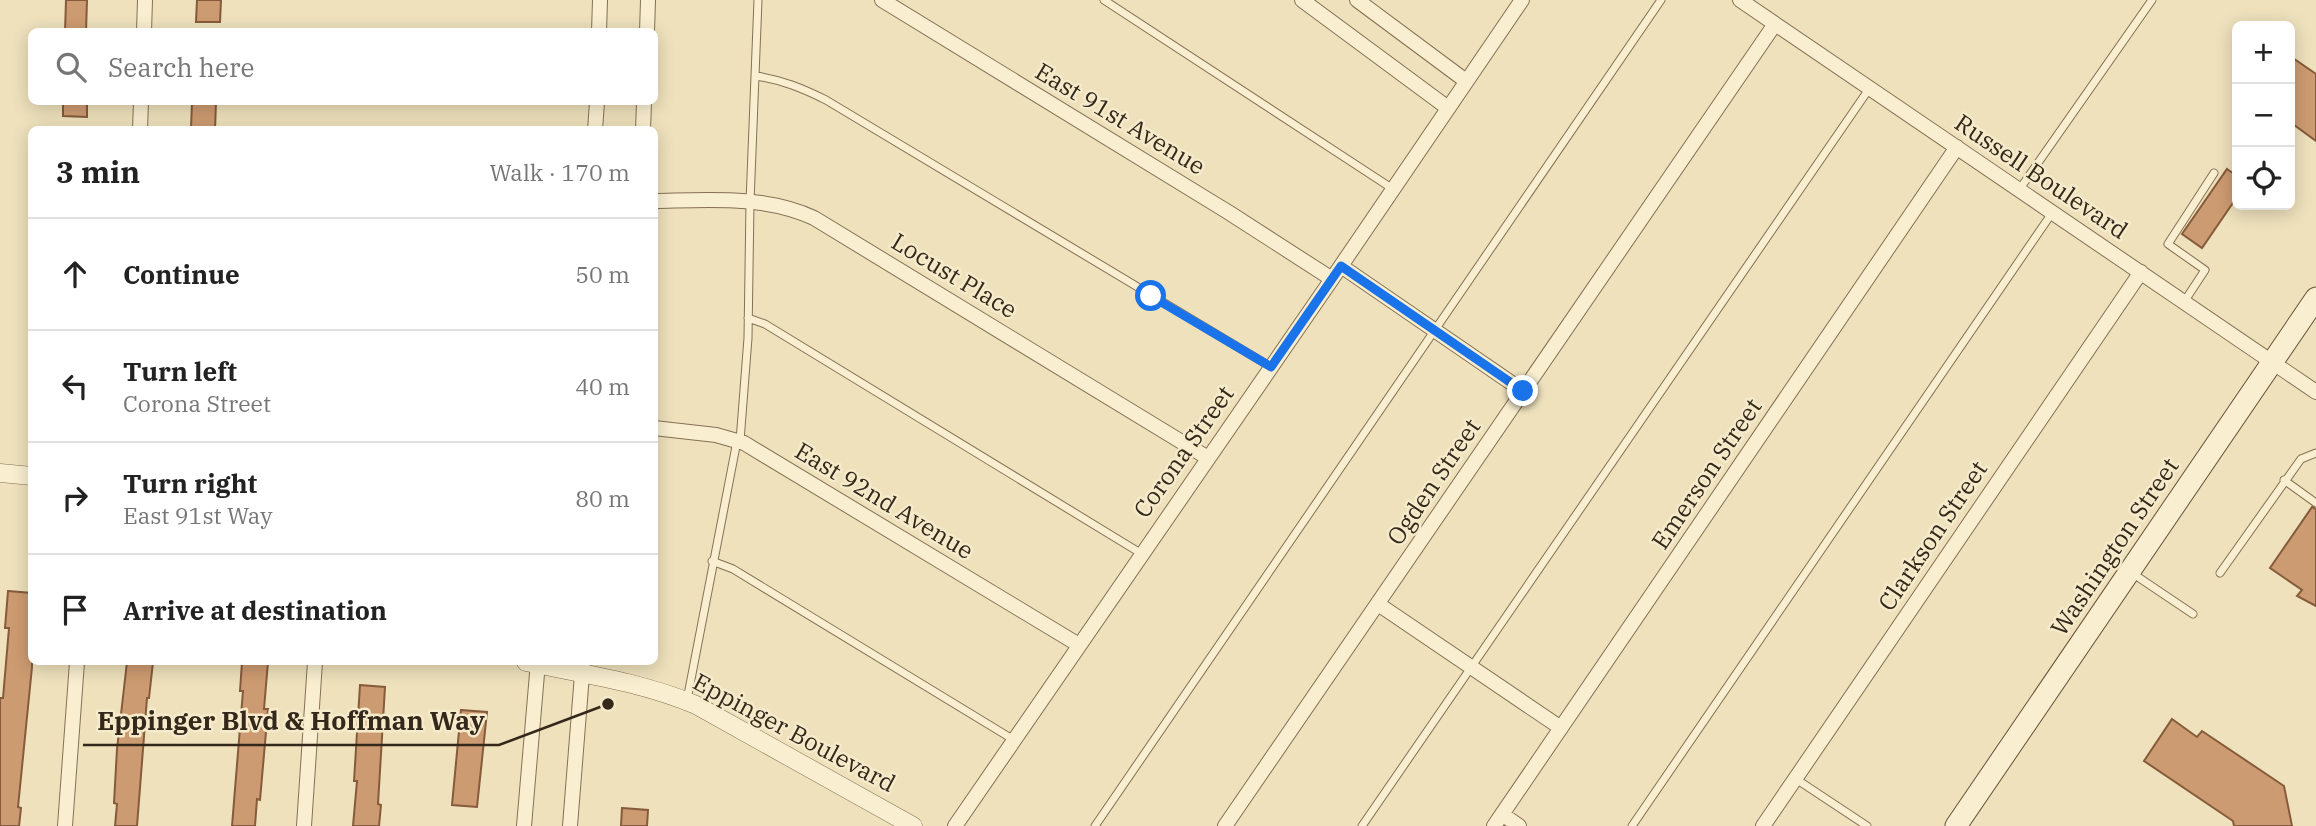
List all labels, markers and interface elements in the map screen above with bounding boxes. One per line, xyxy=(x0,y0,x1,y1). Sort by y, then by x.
map controls xyxy=(2232,21,2295,210)
button: + xyxy=(2232,21,2295,84)
search box xyxy=(28,28,658,105)
icon: search xyxy=(52,48,90,86)
text: Search here xyxy=(108,50,254,84)
street label: East 91st Avenue xyxy=(1030,55,1211,182)
button: − xyxy=(2232,84,2295,147)
street label: Russell Boulevard xyxy=(1949,106,2134,246)
button: locate xyxy=(2232,147,2295,210)
text: 3 min xyxy=(56,152,140,191)
text: Walk · 170 m xyxy=(489,157,630,187)
street label: Locust Place xyxy=(886,225,1023,325)
icon: ahead xyxy=(56,255,94,293)
text: Continue xyxy=(123,257,240,291)
text: 50 m xyxy=(575,259,630,289)
route start xyxy=(1135,280,1166,311)
text: Turn left xyxy=(123,354,237,388)
icon: left xyxy=(56,367,94,405)
text: 40 m xyxy=(575,371,630,401)
route end xyxy=(1507,375,1538,406)
street label: Corona Street xyxy=(1126,379,1241,524)
text: Corona Street xyxy=(123,388,271,418)
street label: Emerson Street xyxy=(1644,392,1768,555)
street label: Ogden Street xyxy=(1379,412,1487,551)
street label: East 92nd Avenue xyxy=(789,434,980,566)
street label: Washington Street xyxy=(2043,451,2186,642)
street label: Clarkson Street xyxy=(1870,454,1994,617)
text: Turn right xyxy=(123,466,257,500)
icon: right xyxy=(56,479,94,517)
text: 80 m xyxy=(575,483,630,513)
text: East 91st Way xyxy=(123,500,272,530)
icon: arrive xyxy=(56,591,94,629)
text: Arrive at destination xyxy=(123,593,387,627)
street label: Eppinger Boulevard xyxy=(688,665,901,799)
callout: Eppinger Blvd & Hoffman Way xyxy=(83,698,499,745)
text: Eppinger Blvd & Hoffman Way xyxy=(97,703,485,737)

